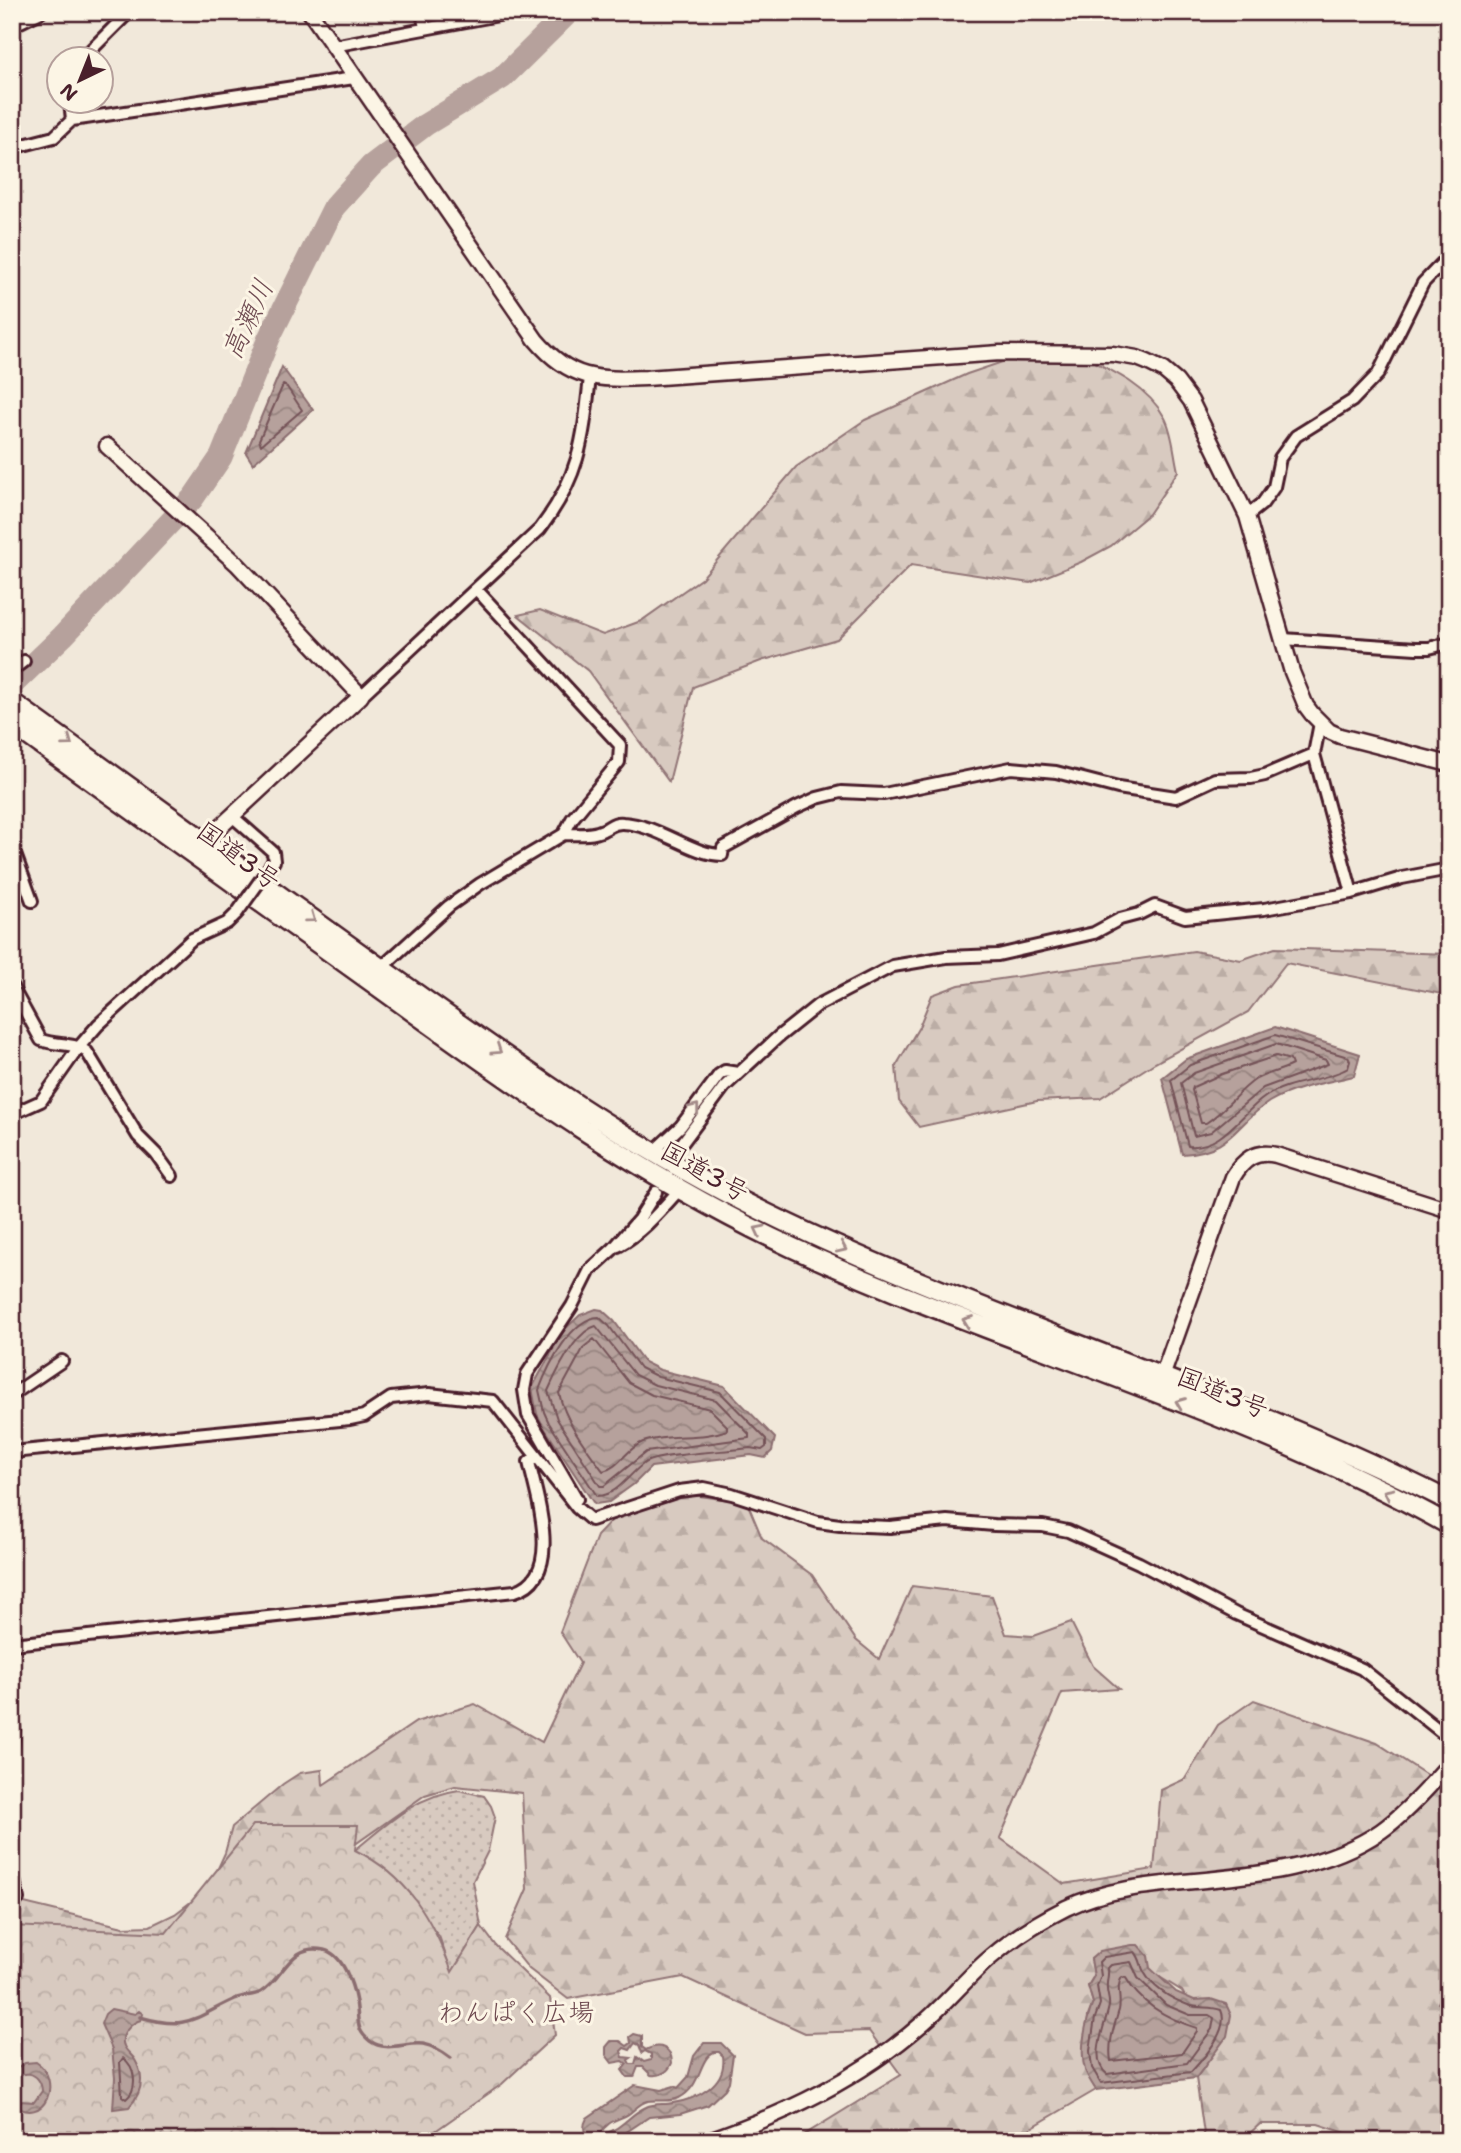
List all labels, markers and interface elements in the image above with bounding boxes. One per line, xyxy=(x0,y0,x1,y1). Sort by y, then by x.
north arrow xyxy=(46,46,116,116)
text: N xyxy=(55,78,83,106)
water label: 高瀬川 xyxy=(212,273,282,365)
one-way arrow xyxy=(60,734,73,746)
street label: 国道3号 xyxy=(190,813,288,897)
one-way arrow xyxy=(303,910,316,922)
one-way arrow xyxy=(489,1042,502,1054)
one-way arrow xyxy=(686,1103,699,1115)
street label: 国道3号 xyxy=(654,1132,756,1210)
one-way arrow xyxy=(754,1225,766,1239)
one-way arrow xyxy=(835,1240,848,1254)
one-way arrow xyxy=(962,1316,974,1330)
street label: 国道3号 xyxy=(1172,1358,1274,1426)
one-way arrow xyxy=(1174,1397,1186,1411)
one-way arrow xyxy=(1383,1487,1395,1501)
park label: わんぱく広場 xyxy=(438,1994,594,2029)

